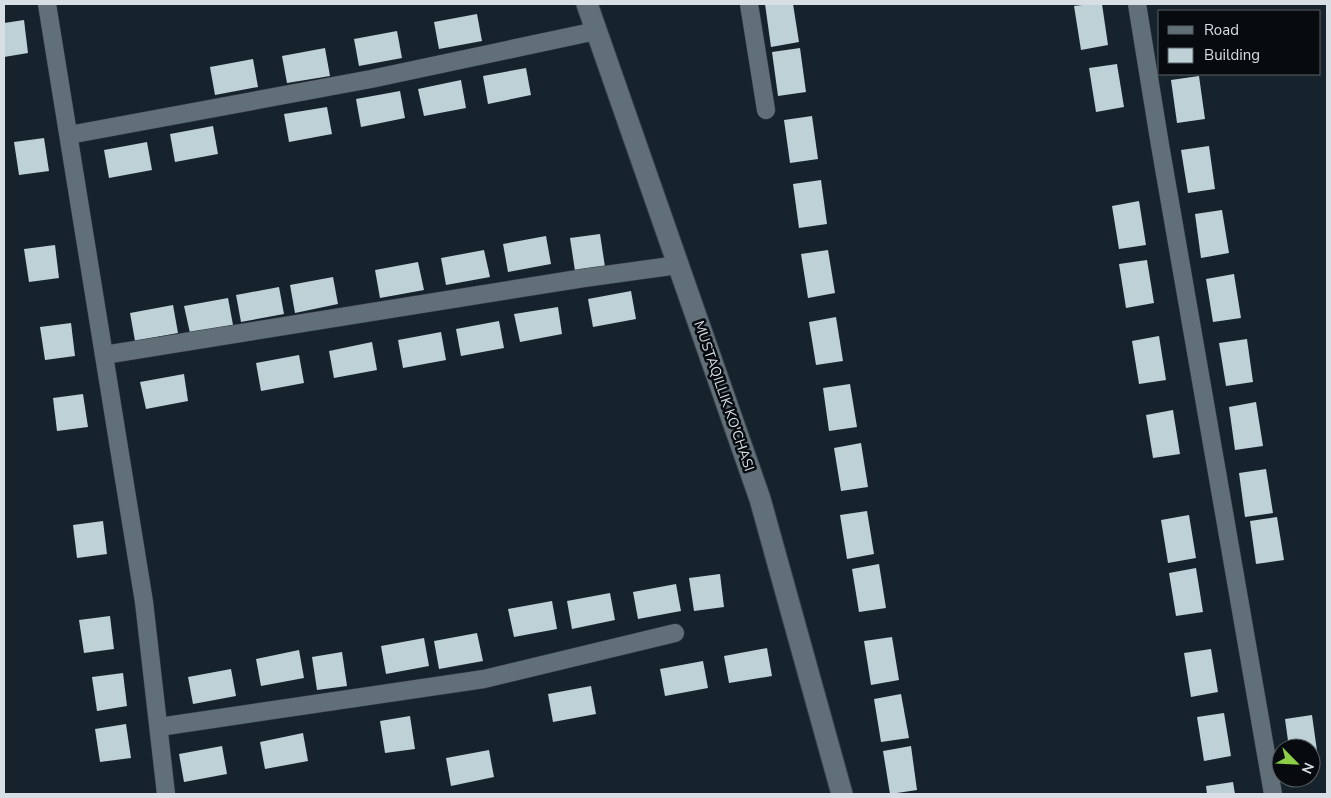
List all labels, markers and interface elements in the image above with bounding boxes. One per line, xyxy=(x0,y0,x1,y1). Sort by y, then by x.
legend xyxy=(1158,10,1321,75)
text: Road xyxy=(1204,20,1239,40)
text: Building xyxy=(1204,45,1260,65)
street label: MUSTAQILLIK KO'CHASI xyxy=(689,318,759,474)
north arrow xyxy=(1271,738,1321,788)
text: N xyxy=(1297,759,1318,777)

